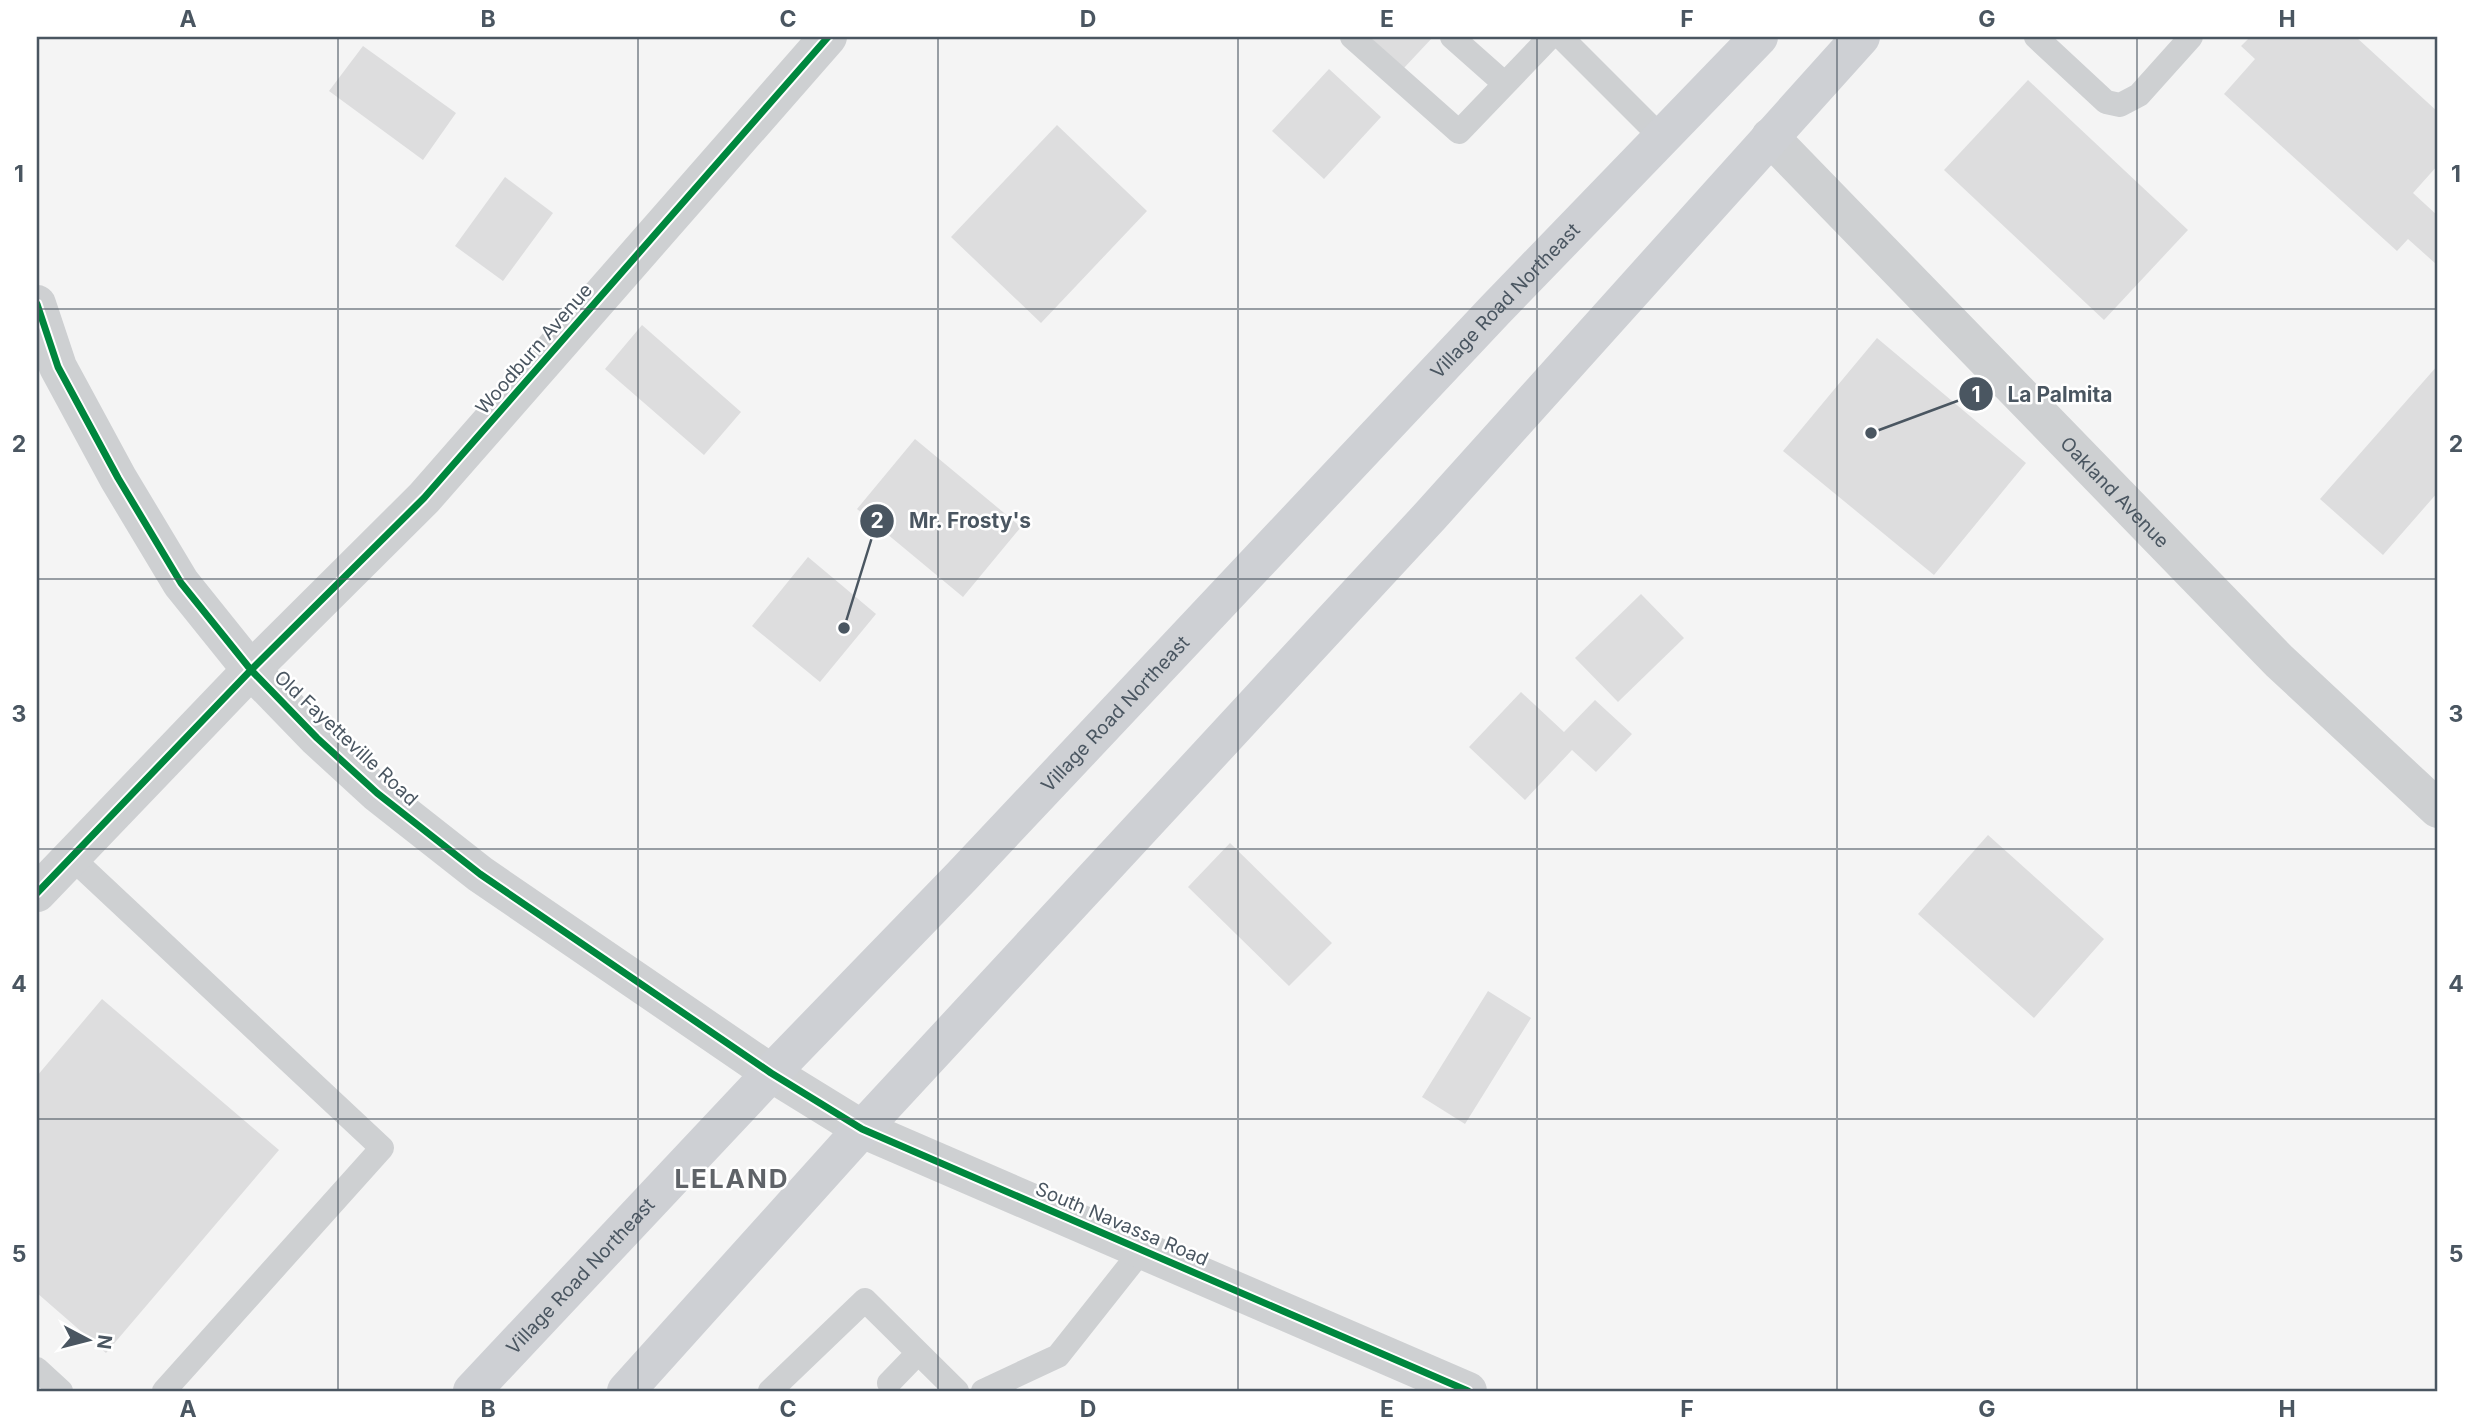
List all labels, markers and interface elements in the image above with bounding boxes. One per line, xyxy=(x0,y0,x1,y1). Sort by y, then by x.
text: A xyxy=(179,5,197,33)
text: B xyxy=(480,5,496,33)
text: C xyxy=(779,5,797,33)
text: D xyxy=(1080,5,1096,33)
text: E xyxy=(1380,5,1394,33)
text: F xyxy=(1680,5,1694,33)
text: G xyxy=(1978,5,1996,33)
text: H xyxy=(2278,5,2296,33)
text: 1 xyxy=(14,160,24,188)
text: 1 xyxy=(2451,160,2461,188)
street label: Village Road Northeast xyxy=(1425,218,1584,383)
street label: Woodburn Avenue xyxy=(471,279,597,419)
callout: La Palmita xyxy=(1958,373,2126,415)
text: 1 xyxy=(1971,382,1981,407)
text: La Palmita xyxy=(2007,382,2113,407)
text: 2 xyxy=(12,430,26,458)
text: 2 xyxy=(2449,430,2463,458)
street label: Oakland Avenue xyxy=(2056,432,2174,552)
callout: Mr. Frosty's xyxy=(860,500,1045,542)
text: 2 xyxy=(870,508,884,533)
text: Mr. Frosty's xyxy=(909,508,1031,533)
street label: Village Road Northeast xyxy=(1036,631,1194,796)
street label: Old Fayetteville Road xyxy=(269,666,423,810)
text: 3 xyxy=(12,700,26,728)
text: 3 xyxy=(2449,700,2463,728)
text: 4 xyxy=(11,970,27,998)
text: 4 xyxy=(2448,970,2464,998)
district label: LELAND xyxy=(674,1163,790,1194)
street label: South Navassa Road xyxy=(1032,1177,1212,1271)
street label: Village Road Northeast xyxy=(501,1193,659,1359)
text: 5 xyxy=(12,1240,26,1268)
text: 5 xyxy=(2449,1240,2463,1268)
north arrow xyxy=(52,1306,122,1376)
text: N xyxy=(92,1333,117,1351)
text: A xyxy=(179,1395,197,1423)
text: B xyxy=(480,1395,496,1423)
text: C xyxy=(779,1395,797,1423)
text: D xyxy=(1080,1395,1096,1423)
text: E xyxy=(1380,1395,1394,1423)
text: F xyxy=(1680,1395,1694,1423)
text: G xyxy=(1978,1395,1996,1423)
text: H xyxy=(2278,1395,2296,1423)

